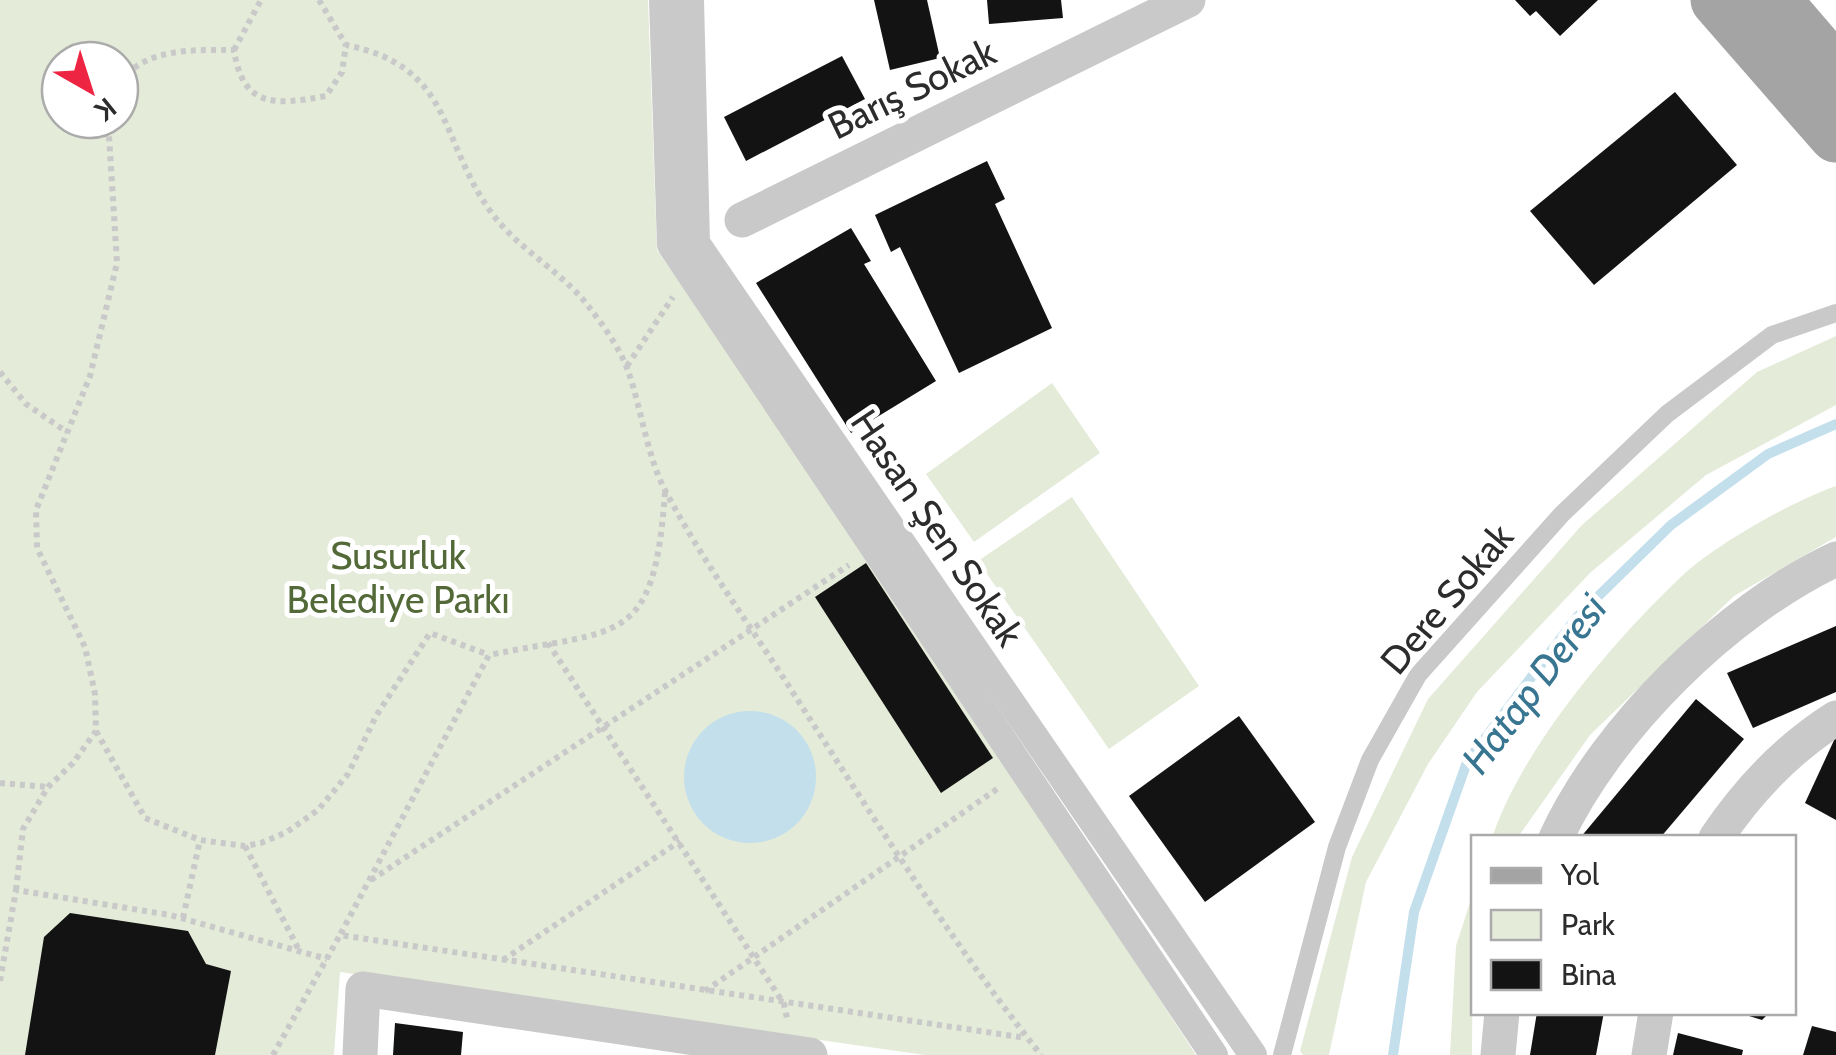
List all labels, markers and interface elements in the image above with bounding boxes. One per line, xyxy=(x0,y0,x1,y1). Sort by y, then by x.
street label: Barış Sokak xyxy=(820,28,1003,149)
north arrow xyxy=(40,40,140,140)
text: K xyxy=(88,91,123,128)
street label: Hasan Şen Sokak xyxy=(841,401,1034,655)
street label: Dere Sokak xyxy=(1370,514,1523,683)
park label: Susurluk Belediye Parkı xyxy=(287,532,509,623)
water label: Hatap Deresi xyxy=(1451,584,1617,783)
legend xyxy=(1471,835,1796,1015)
text: Yol xyxy=(1560,856,1599,893)
text: Park xyxy=(1561,906,1616,943)
text: Bina xyxy=(1561,956,1617,993)

